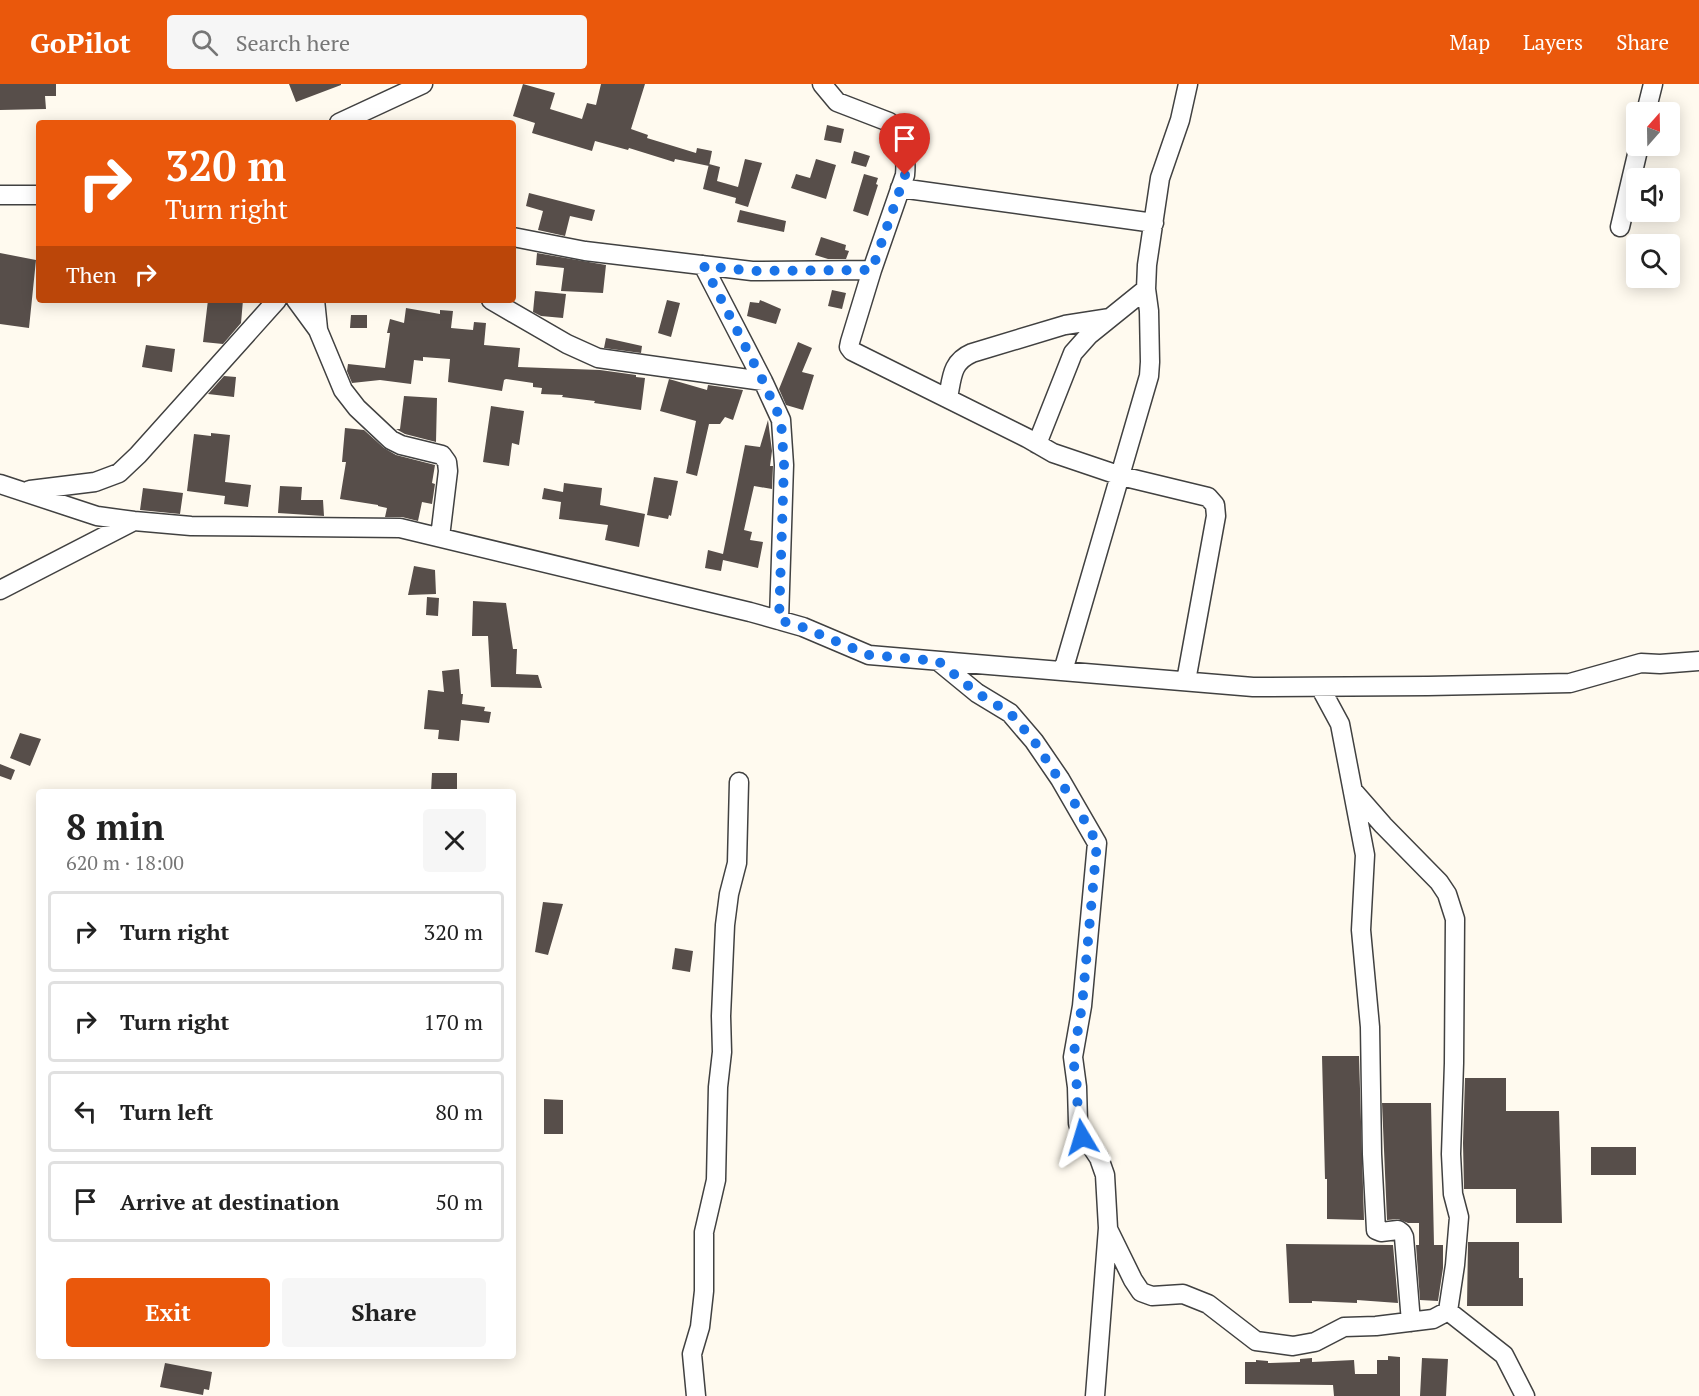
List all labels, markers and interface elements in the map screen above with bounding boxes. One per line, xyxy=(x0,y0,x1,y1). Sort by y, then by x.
search box xyxy=(167,15,587,69)
text: GoPilot xyxy=(30,24,131,61)
icon: search xyxy=(188,26,221,59)
text: Search here xyxy=(236,28,350,57)
text: Map xyxy=(1449,28,1490,56)
text: Layers xyxy=(1523,28,1583,56)
text: Share xyxy=(1616,28,1669,56)
north arrow xyxy=(1626,102,1680,156)
map controls xyxy=(1626,102,1680,288)
pin xyxy=(879,113,930,175)
icon: arrive xyxy=(888,122,921,155)
text: 320 m xyxy=(165,137,286,193)
icon: right xyxy=(66,144,144,222)
button: sound xyxy=(1626,168,1680,222)
text: Turn right xyxy=(165,191,288,227)
button: search xyxy=(1626,234,1680,288)
icon: right xyxy=(129,258,162,291)
text: Then xyxy=(66,260,117,289)
text: 8 min xyxy=(66,803,164,850)
button: close xyxy=(423,809,486,872)
text: 620 m · 18:00 xyxy=(66,849,184,876)
icon: right xyxy=(69,915,102,948)
text: Turn right xyxy=(120,917,229,946)
text: 320 m xyxy=(423,917,483,946)
icon: right xyxy=(69,1005,102,1038)
text: Turn right xyxy=(120,1007,229,1036)
text: 170 m xyxy=(423,1007,483,1036)
icon: left xyxy=(69,1095,102,1128)
text: Turn left xyxy=(120,1097,213,1126)
text: 80 m xyxy=(435,1097,483,1126)
position arrow xyxy=(1050,1105,1114,1169)
icon: arrive xyxy=(69,1185,102,1218)
text: Arrive at destination xyxy=(120,1187,339,1216)
text: 50 m xyxy=(435,1187,483,1216)
button: Exit xyxy=(66,1278,270,1347)
button: Share xyxy=(282,1278,486,1347)

